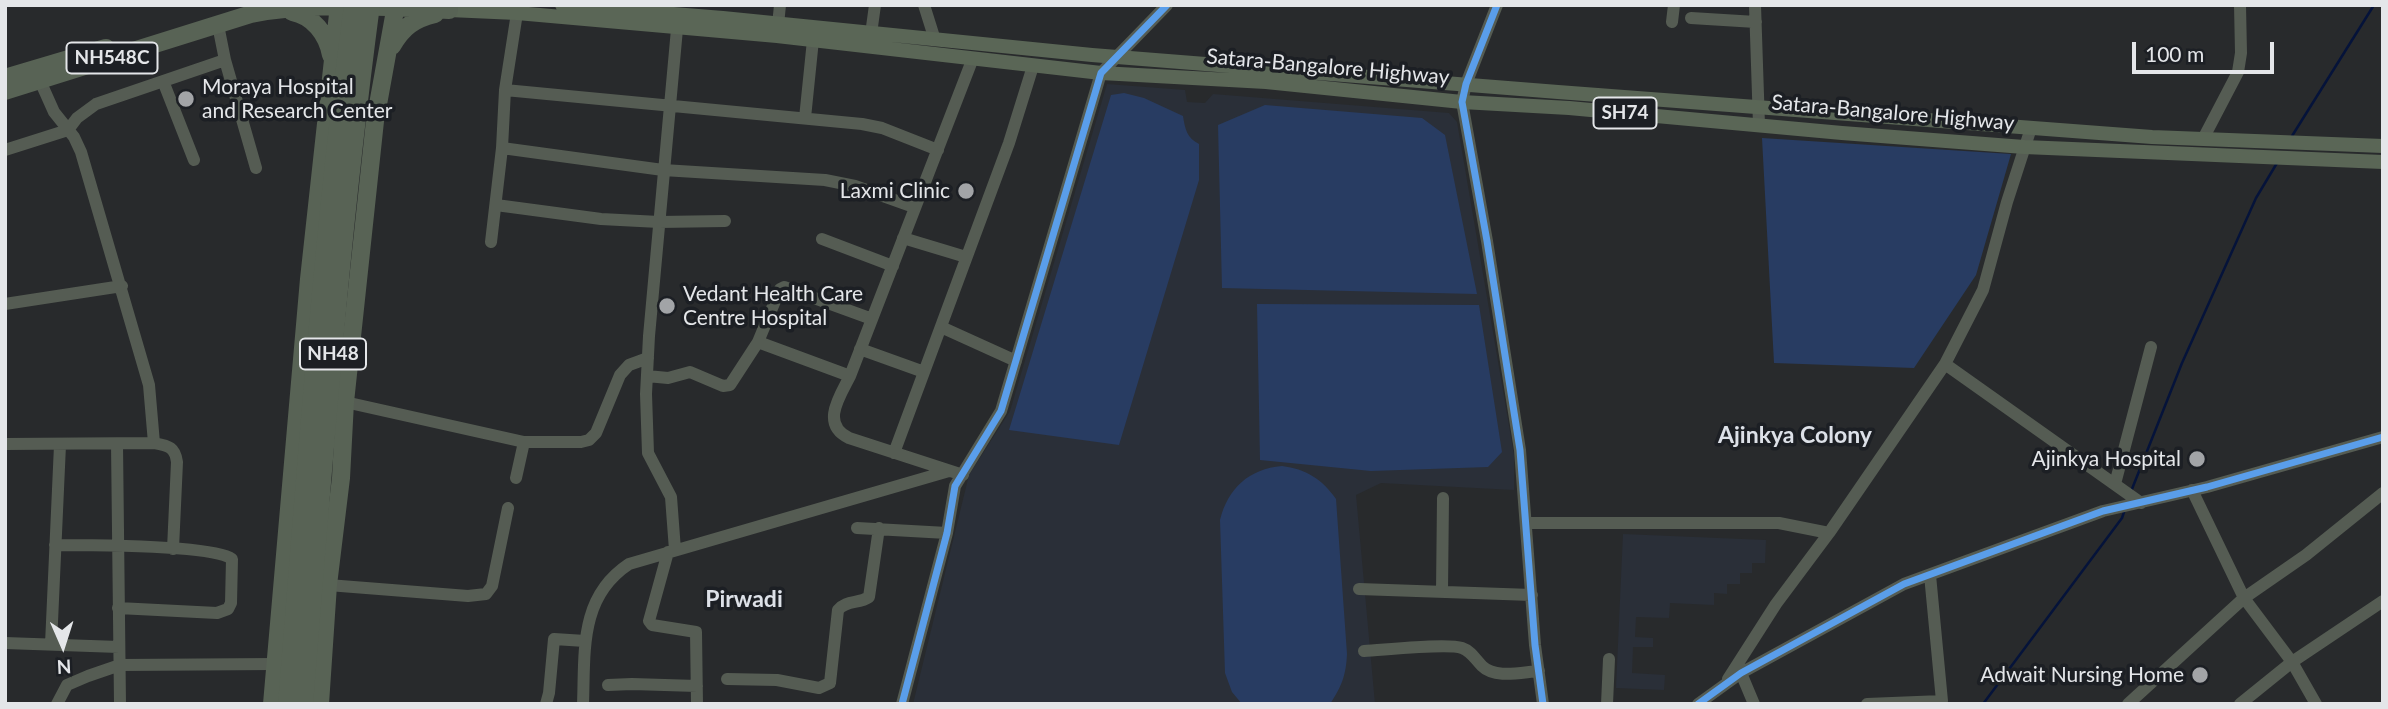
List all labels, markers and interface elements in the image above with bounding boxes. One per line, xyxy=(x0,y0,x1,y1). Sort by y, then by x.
scale bar xyxy=(2136,28,2278,72)
text: 100 m xyxy=(2145,41,2204,66)
road number: NH548C xyxy=(66,43,158,74)
street label: Satara-Bangalore Highway xyxy=(1206,44,1450,90)
place label: Moraya Hospital and Research Center xyxy=(202,74,392,124)
marker: Moraya Hospital and Research Center xyxy=(176,89,196,109)
street label: Satara-Bangalore Highway xyxy=(1771,90,2015,136)
road number: SH74 xyxy=(1594,97,1656,128)
place label: Laxmi Clinic xyxy=(840,178,950,204)
marker: Laxmi Clinic xyxy=(956,181,976,201)
place label: Vedant Health Care Centre Hospital xyxy=(683,281,863,331)
marker: Vedant Health Care Centre Hospital xyxy=(657,296,677,316)
road number: NH48 xyxy=(300,338,366,370)
district label: Ajinkya Colony xyxy=(1718,422,1872,450)
place label: Ajinkya Hospital xyxy=(2031,446,2181,472)
marker: Ajinkya Hospital xyxy=(2187,449,2207,469)
district label: Pirwadi xyxy=(705,586,783,614)
north arrow xyxy=(28,611,98,681)
text: N xyxy=(56,656,72,679)
place label: Adwait Nursing Home xyxy=(1980,662,2184,688)
marker: Adwait Nursing Home xyxy=(2190,665,2210,685)

